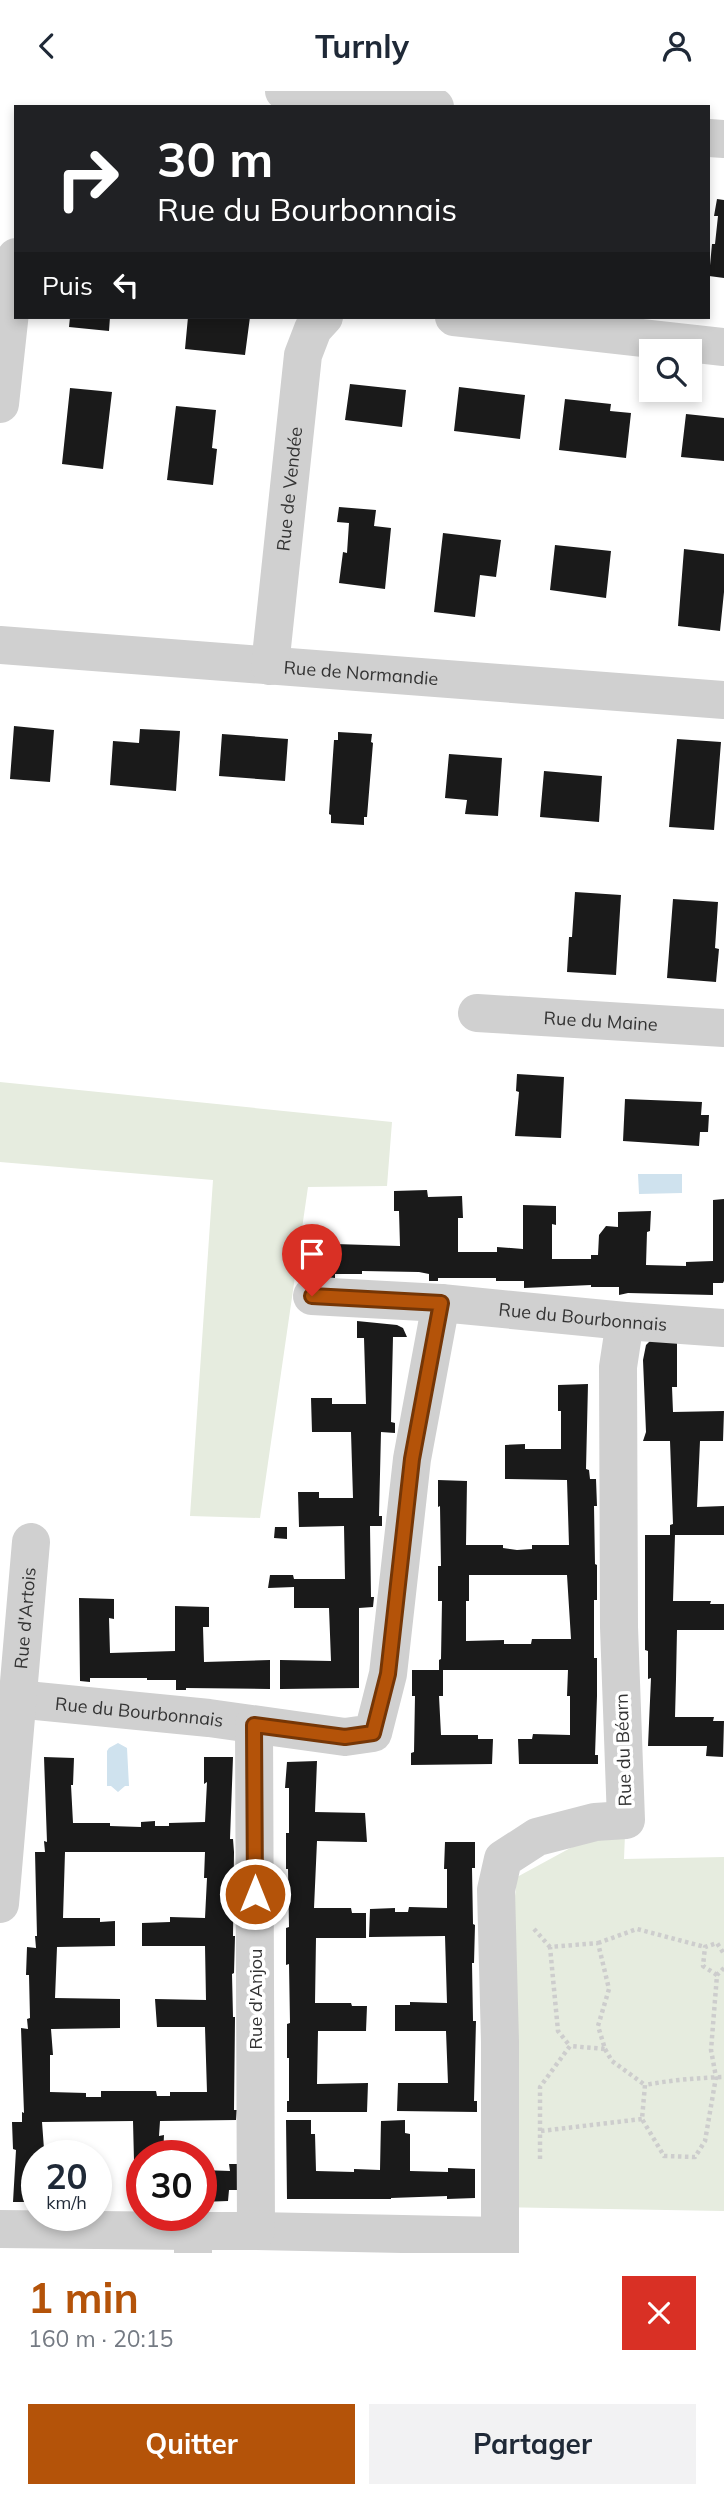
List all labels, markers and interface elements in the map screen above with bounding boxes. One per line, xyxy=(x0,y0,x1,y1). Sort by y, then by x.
text: Turnly xyxy=(315,26,409,66)
icon: back xyxy=(28,27,66,65)
icon: person xyxy=(658,27,696,65)
text: 30 m xyxy=(157,128,273,189)
icon: right xyxy=(42,133,133,224)
text: Rue du Bourbonnais xyxy=(157,189,457,229)
icon: left xyxy=(107,266,145,304)
text: Puis xyxy=(42,269,93,302)
map controls xyxy=(639,339,702,402)
button: search xyxy=(639,339,702,402)
street label: Rue de Vendée xyxy=(271,426,307,552)
street label: Rue de Normandie xyxy=(283,655,439,690)
street label: Rue du Maine xyxy=(543,1006,658,1035)
pin xyxy=(282,1224,342,1296)
icon: arrive xyxy=(293,1235,331,1273)
street label: Rue du Bourbonnais xyxy=(498,1297,668,1335)
street label: Rue d'Artois xyxy=(9,1566,40,1670)
street label: Rue du Bourbonnais xyxy=(54,1691,225,1731)
street label: Rue du Béarn xyxy=(610,1693,636,1807)
position arrow xyxy=(218,1857,292,1931)
street label: Rue d'Anjou xyxy=(244,1949,267,2049)
speed limit sign: 30 xyxy=(126,2140,217,2231)
text: 20 xyxy=(45,2154,88,2198)
text: km/h xyxy=(46,2191,87,2214)
text: 1 min xyxy=(28,2271,139,2324)
button: close xyxy=(622,2276,696,2350)
text: 160 m · 20:15 xyxy=(28,2324,173,2353)
button: Quitter xyxy=(28,2404,355,2484)
button: Partager xyxy=(369,2404,696,2484)

